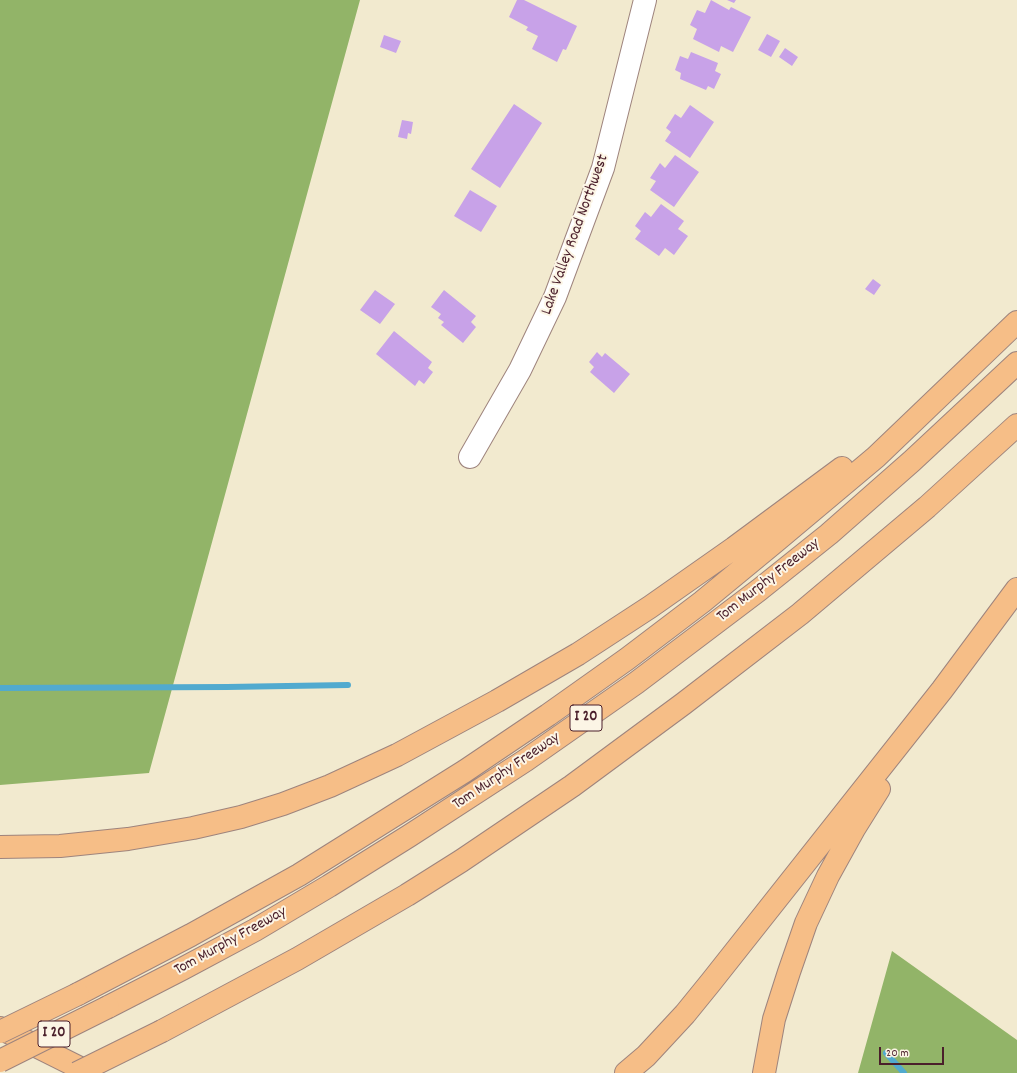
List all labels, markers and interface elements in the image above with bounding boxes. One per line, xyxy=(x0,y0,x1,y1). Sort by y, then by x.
street label: Lake Valley Road Northwest xyxy=(538,152,614,318)
street label: Tom Murphy Freeway xyxy=(714,535,824,627)
road number: I 20 xyxy=(570,705,602,731)
street label: Tom Murphy Freeway xyxy=(450,729,564,815)
street label: Tom Murphy Freeway xyxy=(172,903,290,981)
road number: I 20 xyxy=(38,1021,70,1047)
scale bar xyxy=(881,1039,946,1065)
text: 20 m xyxy=(886,1045,909,1062)

